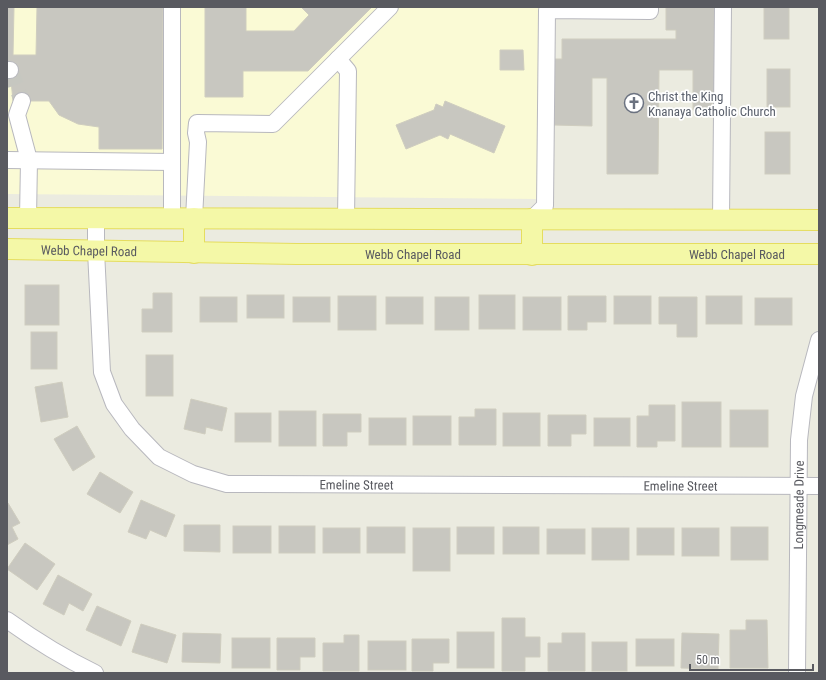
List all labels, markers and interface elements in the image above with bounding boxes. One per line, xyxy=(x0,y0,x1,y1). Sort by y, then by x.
place label: Christ the King Knanaya Catholic Church xyxy=(648,89,776,119)
church icon: Christ the King Knanaya Catholic Church xyxy=(623,92,645,114)
street label: Webb Chapel Road xyxy=(41,242,137,259)
street label: Webb Chapel Road xyxy=(365,247,461,262)
street label: Webb Chapel Road xyxy=(689,247,785,262)
street label: Longmeade Drive xyxy=(791,460,806,550)
street label: Emeline Street xyxy=(319,477,394,492)
street label: Emeline Street xyxy=(643,478,718,493)
scale bar xyxy=(690,646,813,672)
text: 50 m xyxy=(696,653,720,667)

